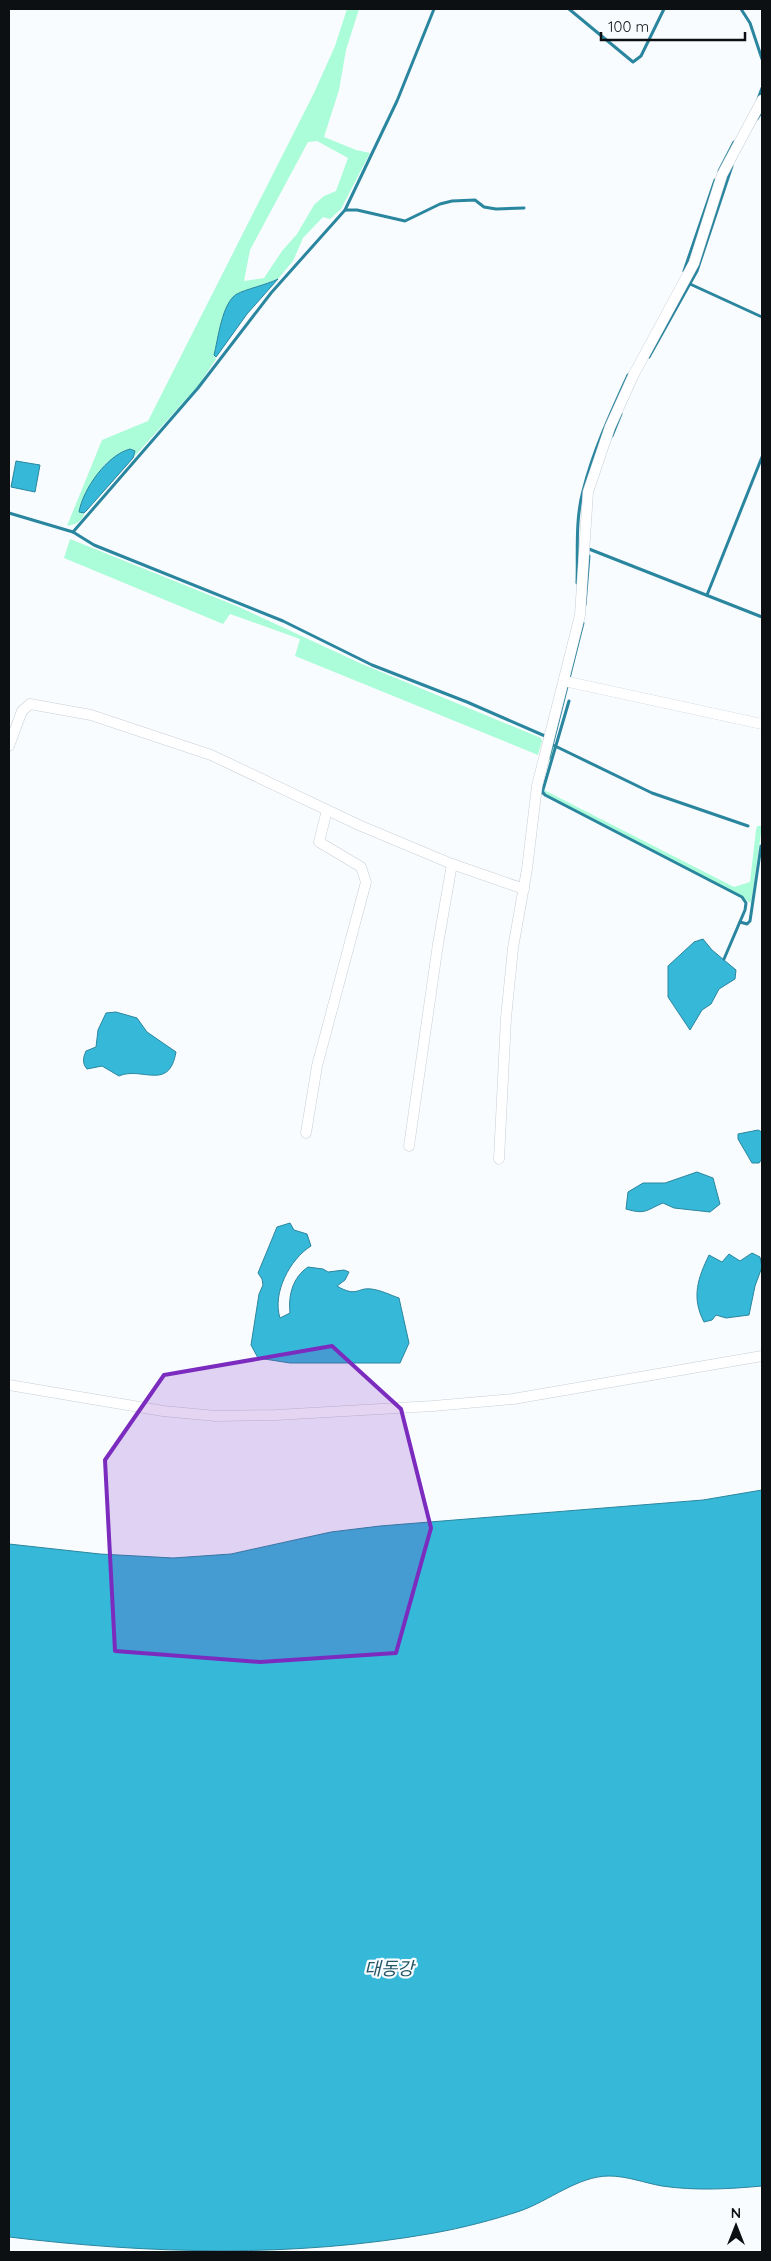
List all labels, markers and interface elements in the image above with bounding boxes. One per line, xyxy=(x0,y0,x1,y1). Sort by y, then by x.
scale bar xyxy=(601,10,745,42)
text: 100 m xyxy=(608,17,649,36)
water label: 대동강 xyxy=(364,1957,416,1980)
north arrow xyxy=(711,2201,761,2251)
text: N xyxy=(731,2204,741,2222)

